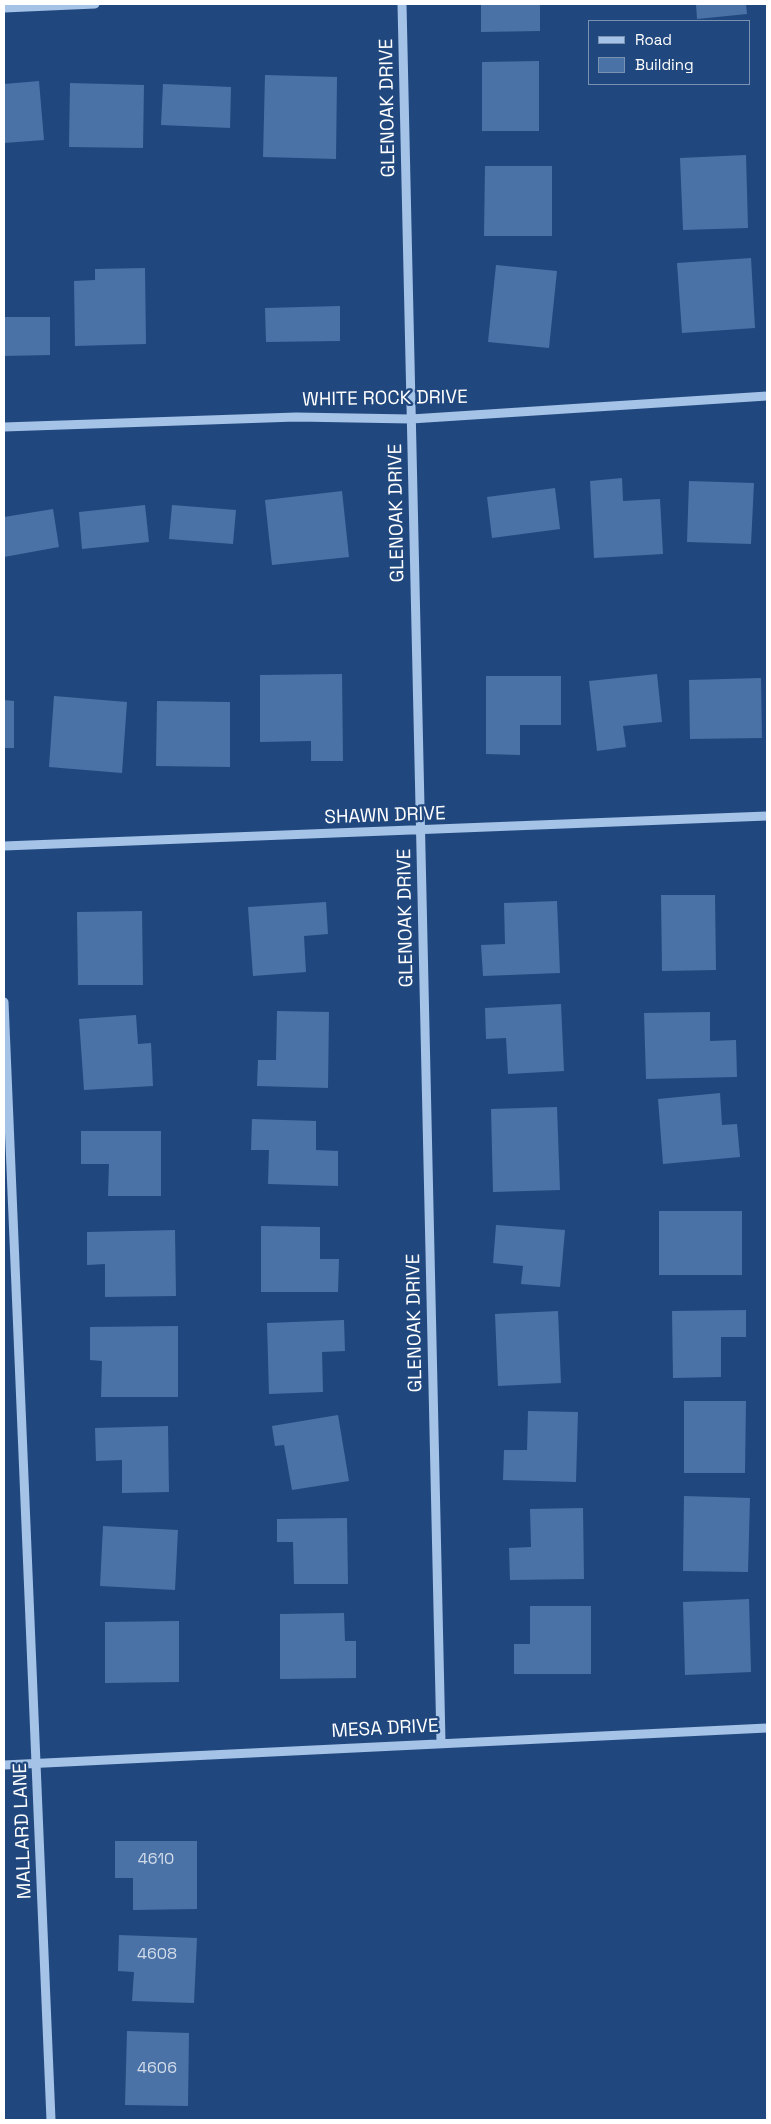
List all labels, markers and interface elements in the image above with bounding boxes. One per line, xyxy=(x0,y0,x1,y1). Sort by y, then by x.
legend xyxy=(588,20,751,85)
text: Road xyxy=(635,30,672,49)
street label: GLENOAK DRIVE xyxy=(375,38,401,178)
text: Building xyxy=(635,55,694,74)
street label: WHITE ROCK DRIVE xyxy=(302,386,468,412)
street label: GLENOAK DRIVE xyxy=(384,443,410,583)
street label: SHAWN DRIVE xyxy=(324,802,446,830)
street label: GLENOAK DRIVE xyxy=(393,848,419,988)
street label: GLENOAK DRIVE xyxy=(402,1253,428,1393)
street label: MESA DRIVE xyxy=(331,1715,439,1743)
street label: MALLARD LANE xyxy=(9,1763,37,1899)
house number: 4610 xyxy=(138,1850,174,1870)
house number: 4608 xyxy=(137,1945,177,1965)
house number: 4606 xyxy=(137,2059,177,2079)

